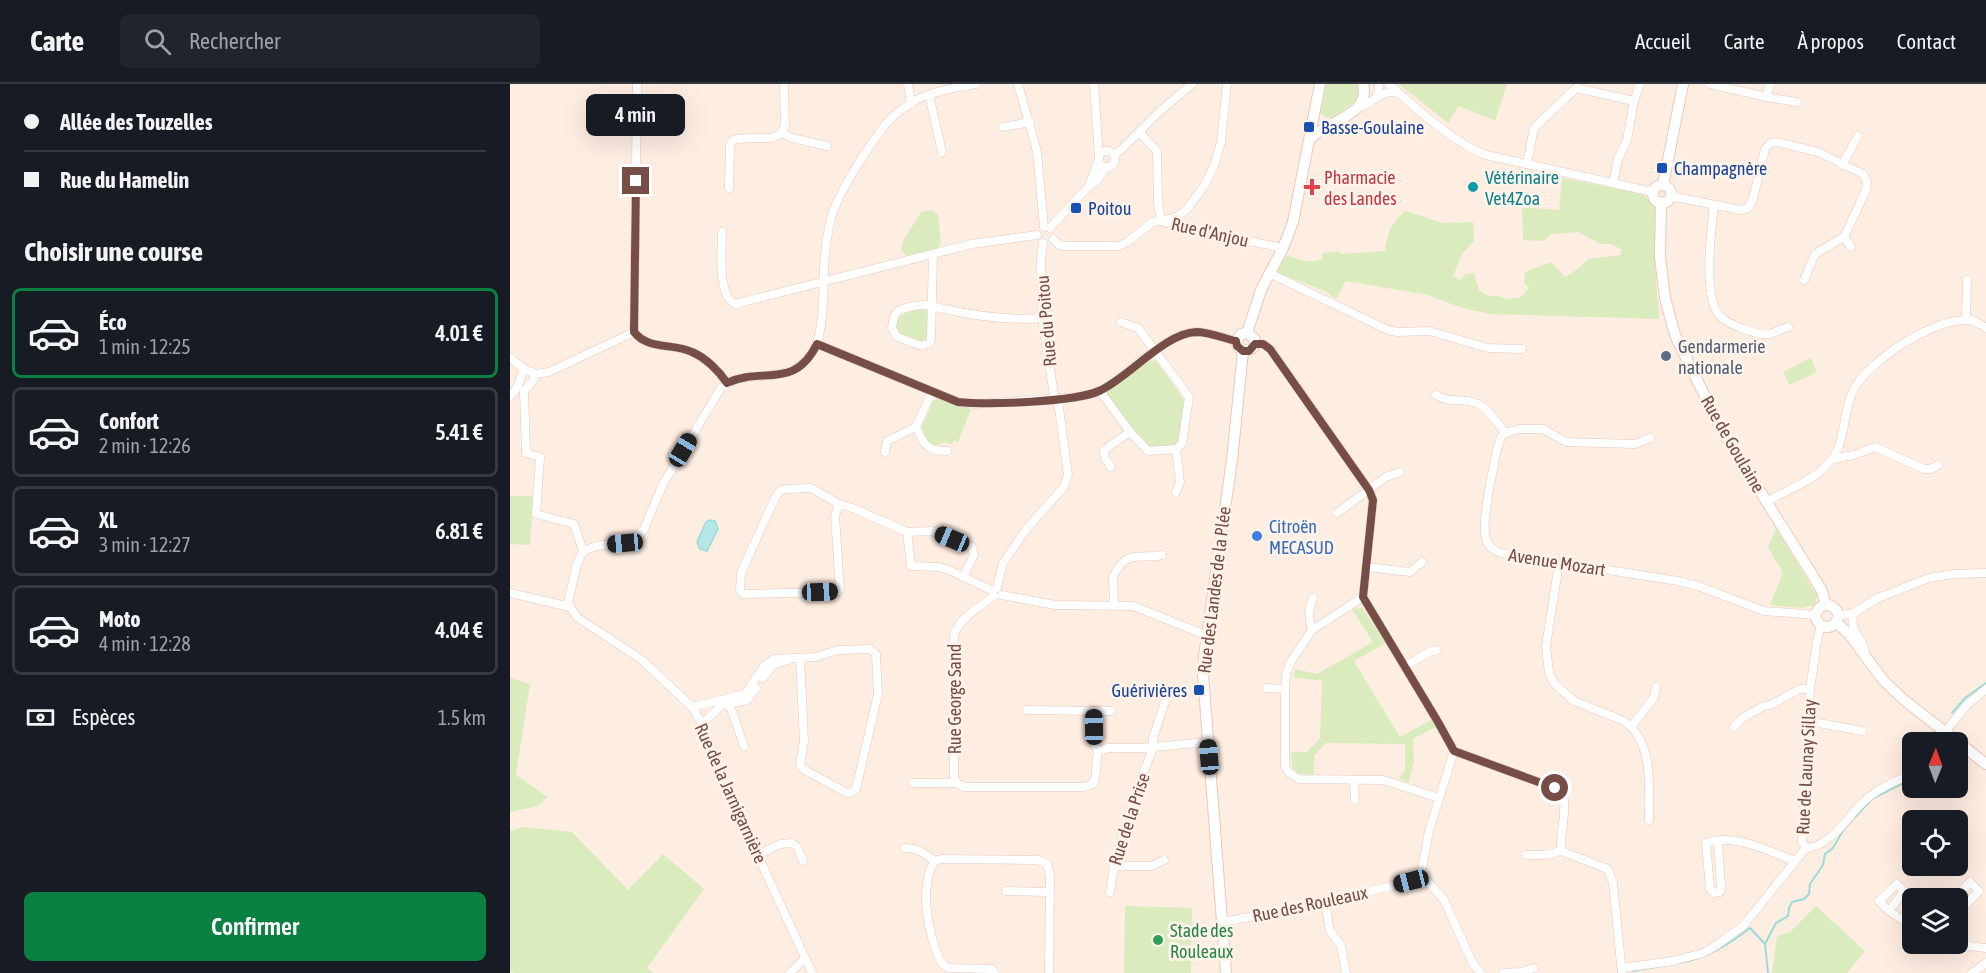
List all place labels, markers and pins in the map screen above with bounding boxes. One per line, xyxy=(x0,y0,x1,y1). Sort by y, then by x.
place label: Basse-Goulaine xyxy=(1321,117,1424,138)
marker: Basse-Goulaine xyxy=(1302,120,1316,134)
place label: Champagnère xyxy=(1674,158,1767,179)
marker: Champagnère xyxy=(1655,161,1669,175)
place label: Pharmacie des Landes xyxy=(1324,167,1397,209)
place label: Vétérinaire Vet4Zoa xyxy=(1485,167,1559,209)
marker: Pharmacie des Landes xyxy=(1305,180,1319,194)
marker: Vétérinaire Vet4Zoa xyxy=(1466,180,1480,194)
place label: Poitou xyxy=(1088,198,1131,219)
marker: Poitou xyxy=(1069,201,1083,215)
place label: Gendarmerie nationale xyxy=(1678,336,1765,378)
marker: Gendarmerie nationale xyxy=(1659,349,1673,363)
place label: Citroën MECASUD xyxy=(1269,516,1334,558)
marker: Citroën MECASUD xyxy=(1250,529,1264,543)
place label: Guérivières xyxy=(1112,680,1187,701)
marker: Guérivières xyxy=(1192,683,1206,697)
place label: Stade des Rouleaux xyxy=(1170,920,1233,962)
marker: Stade des Rouleaux xyxy=(1151,933,1165,947)

